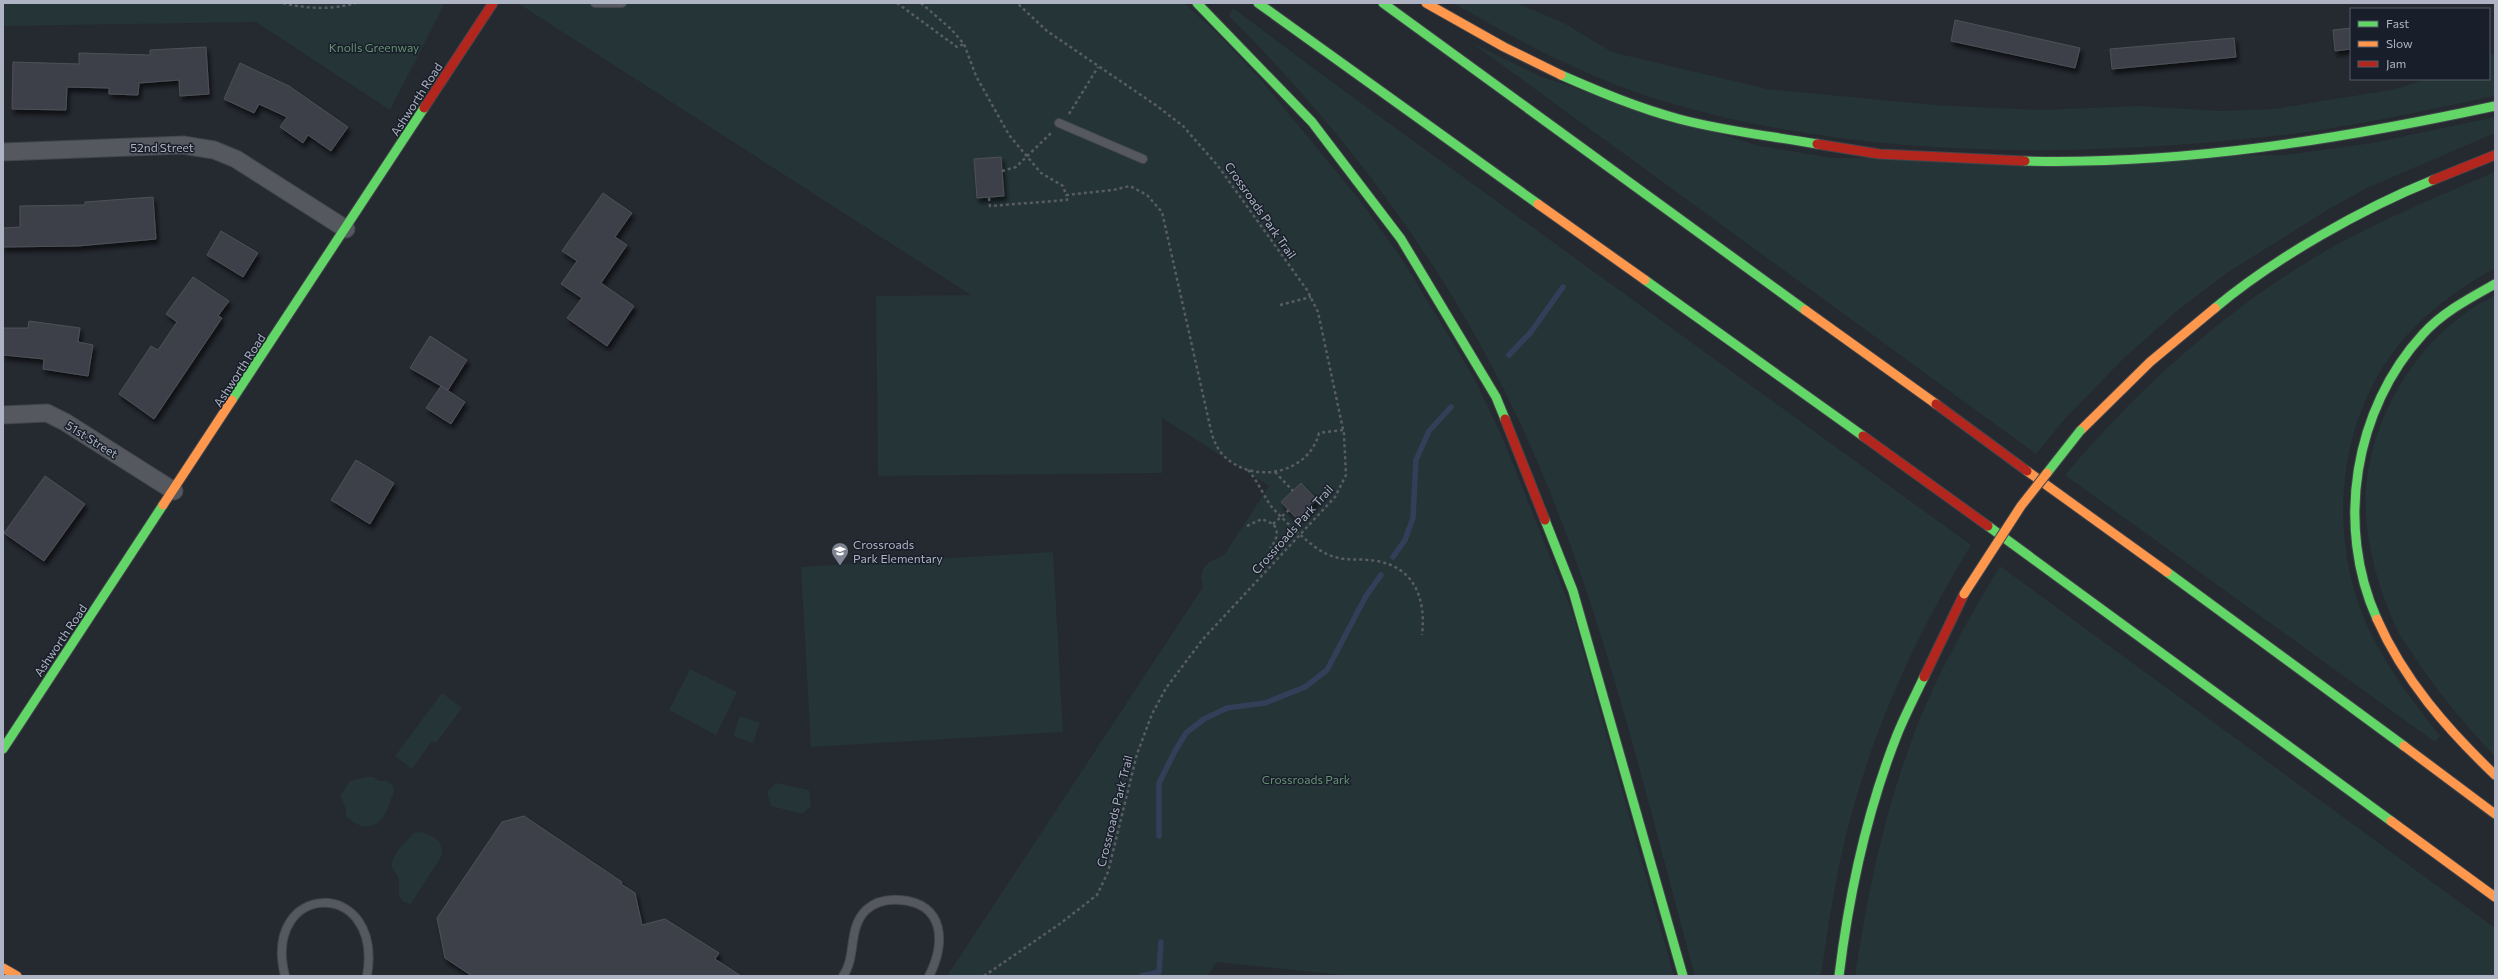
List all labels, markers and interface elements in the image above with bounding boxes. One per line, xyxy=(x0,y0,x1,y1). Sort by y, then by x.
legend xyxy=(2350,8,2490,80)
text: Fast xyxy=(2386,16,2409,30)
text: Slow xyxy=(2386,36,2413,50)
park label: Knolls Greenway xyxy=(329,40,419,54)
text: Jam xyxy=(2386,56,2406,71)
street label: Ashworth Road xyxy=(387,60,445,138)
street label: 52nd Street xyxy=(130,140,194,154)
street label: Crossroads Park Trail xyxy=(1222,159,1300,261)
street label: Ashworth Road xyxy=(210,331,268,409)
street label: 51st Street xyxy=(63,418,121,461)
street label: Crossroads Park Trail xyxy=(1248,482,1336,576)
place label: Crossroads Park Elementary xyxy=(853,537,943,565)
school or university icon: Crossroads Park Elementary xyxy=(830,541,850,566)
street label: Ashworth Road xyxy=(31,601,89,679)
street label: Crossroads Park Trail xyxy=(1093,754,1135,868)
park label: Crossroads Park xyxy=(1262,772,1351,786)

